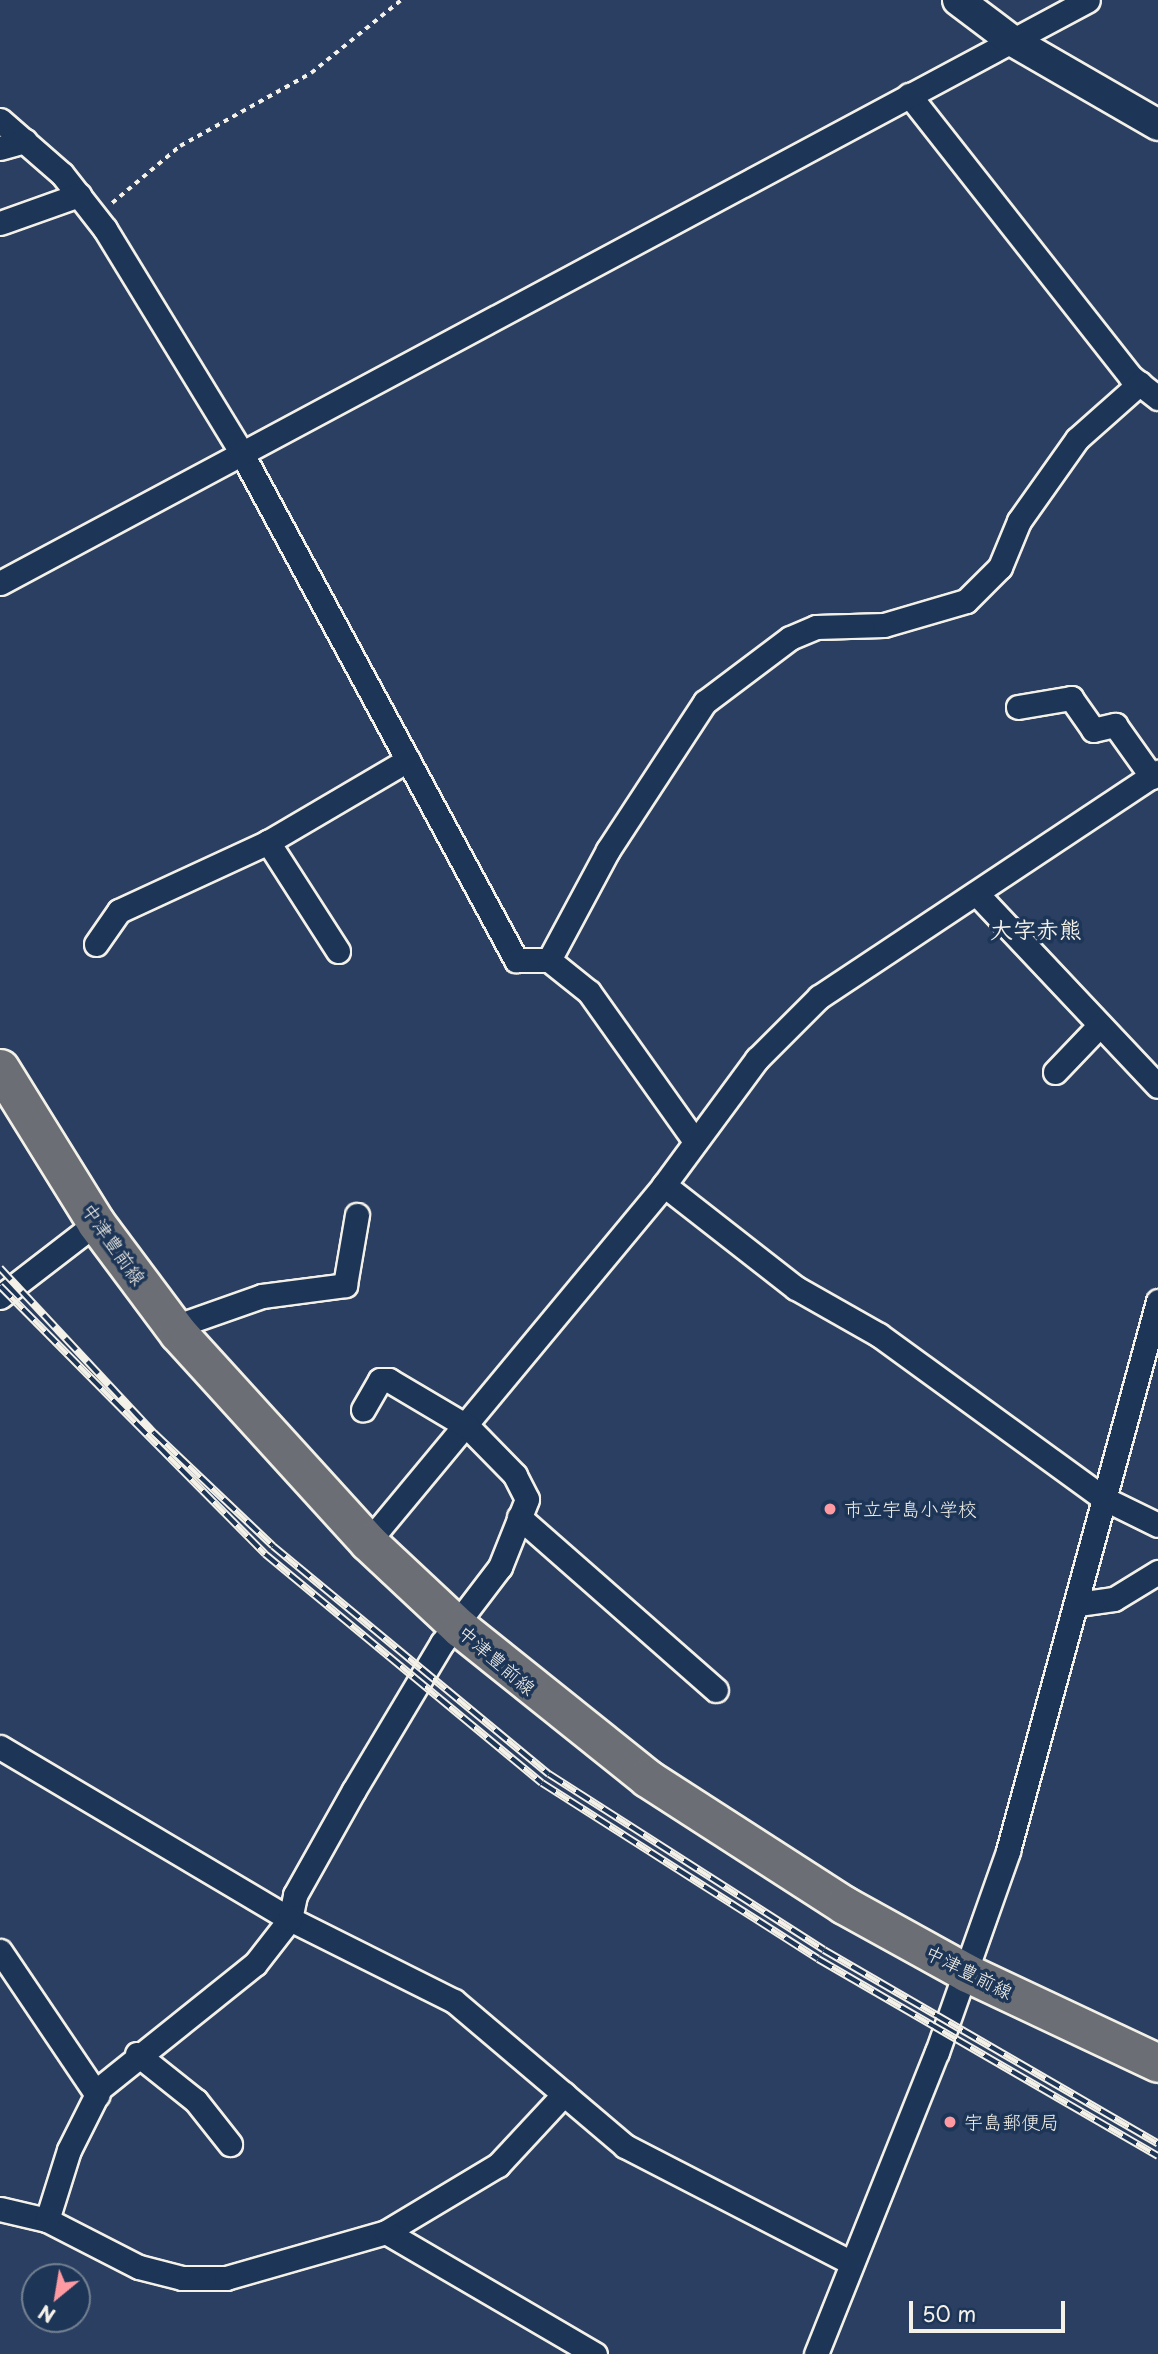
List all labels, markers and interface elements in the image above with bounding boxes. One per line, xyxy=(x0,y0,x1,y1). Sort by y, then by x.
district label: 大字赤熊 xyxy=(990,915,1082,943)
street label: 中津豊前線 xyxy=(77,1199,151,1289)
place label: 市立宇島小学校 xyxy=(844,1498,977,1520)
marker: 市立宇島小学校 xyxy=(822,1501,838,1517)
street label: 中津豊前線 xyxy=(454,1620,540,1700)
street label: 中津豊前線 xyxy=(922,1940,1016,2004)
place label: 宇島郵便局 xyxy=(964,2111,1059,2133)
marker: 宇島郵便局 xyxy=(942,2114,958,2130)
north arrow xyxy=(21,2263,91,2333)
scale bar xyxy=(913,2288,1069,2332)
text: 50 m xyxy=(922,2297,976,2329)
text: N xyxy=(33,2299,60,2330)

